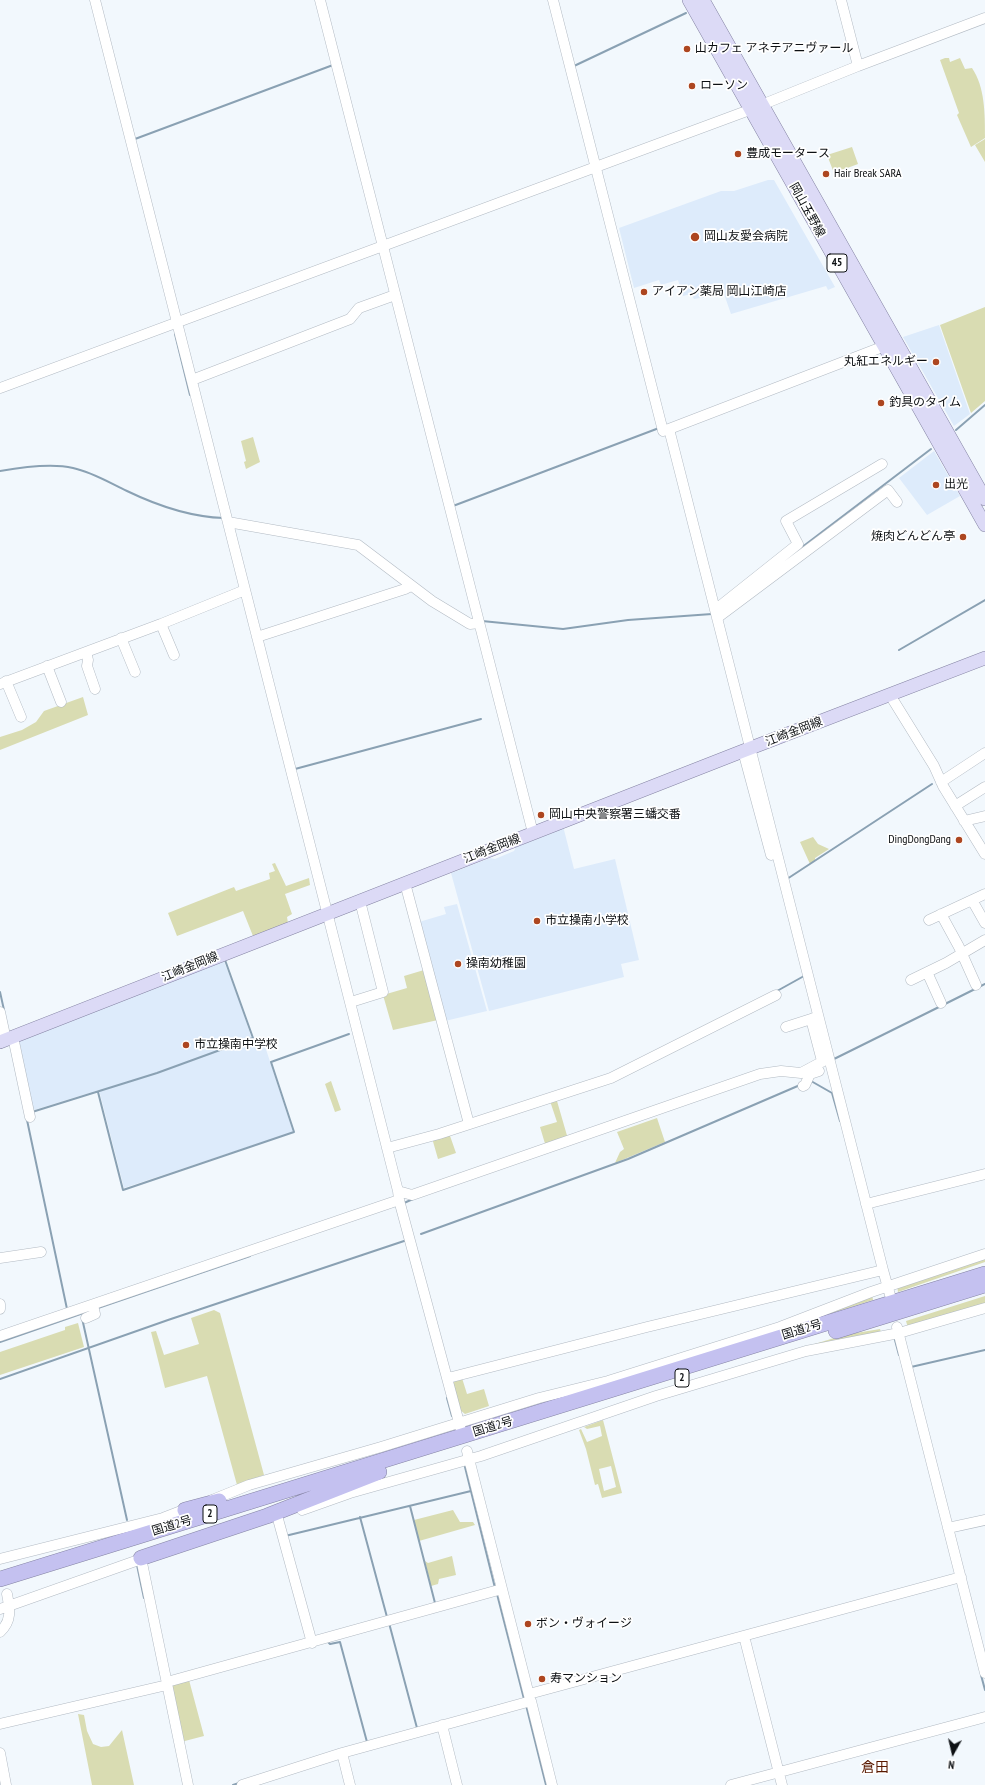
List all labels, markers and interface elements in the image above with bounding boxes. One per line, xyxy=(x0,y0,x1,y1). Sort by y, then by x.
place label: 山カフェ アネテアニヴァール xyxy=(695,42,854,56)
marker: 山カフェ アネテアニヴァール xyxy=(682,44,692,54)
place label: ローソン xyxy=(700,79,748,93)
marker: ローソン xyxy=(687,81,697,91)
place label: 豊成モータース xyxy=(746,147,830,161)
marker: 豊成モータース xyxy=(733,149,743,159)
place label: Hair Break SARA xyxy=(834,167,902,181)
marker: Hair Break SARA xyxy=(821,169,831,179)
street label: 岡山玉野線 xyxy=(786,180,828,240)
place label: 岡山友愛会病院 xyxy=(704,230,788,244)
marker: 岡山友愛会病院 xyxy=(689,231,701,243)
road number: 45 xyxy=(827,254,847,272)
place label: アイアン薬局 岡山江崎店 xyxy=(652,285,787,299)
marker: アイアン薬局 岡山江崎店 xyxy=(639,287,649,297)
place label: 丸紅エネルギー xyxy=(844,355,928,369)
marker: 丸紅エネルギー xyxy=(931,357,941,367)
place label: 釣具のタイム xyxy=(889,396,961,410)
marker: 釣具のタイム xyxy=(876,398,886,408)
place label: 出光 xyxy=(944,478,968,492)
marker: 出光 xyxy=(931,480,941,490)
place label: 焼肉どんどん亭 xyxy=(871,530,955,544)
marker: 焼肉どんどん亭 xyxy=(958,532,968,542)
street label: 江崎金岡線 xyxy=(763,715,825,749)
place label: 岡山中央警察署三蟠交番 xyxy=(549,808,681,822)
marker: 岡山中央警察署三蟠交番 xyxy=(536,810,546,820)
street label: 江崎金岡線 xyxy=(461,832,523,866)
place label: DingDongDang xyxy=(888,833,951,847)
marker: DingDongDang xyxy=(954,835,964,845)
place label: 市立操南小学校 xyxy=(545,914,629,928)
marker: 市立操南小学校 xyxy=(532,916,542,926)
street label: 江崎金岡線 xyxy=(159,949,221,985)
place label: 操南幼稚園 xyxy=(466,957,526,971)
marker: 操南幼稚園 xyxy=(453,959,463,969)
place label: 市立操南中学校 xyxy=(194,1038,278,1052)
marker: 市立操南中学校 xyxy=(181,1040,191,1050)
street label: 国道2号 xyxy=(780,1317,824,1343)
road number: 2 xyxy=(675,1369,689,1387)
street label: 国道2号 xyxy=(471,1414,515,1440)
road number: 2 xyxy=(203,1505,217,1523)
street label: 国道2号 xyxy=(150,1513,194,1539)
place label: ボン・ヴォイージ xyxy=(536,1617,632,1631)
marker: ボン・ヴォイージ xyxy=(523,1619,533,1629)
place label: 寿マンション xyxy=(550,1672,622,1686)
marker: 寿マンション xyxy=(537,1674,547,1684)
north arrow xyxy=(933,1733,973,1773)
text: N xyxy=(947,1758,955,1772)
district label: 倉田 xyxy=(861,1760,889,1776)

